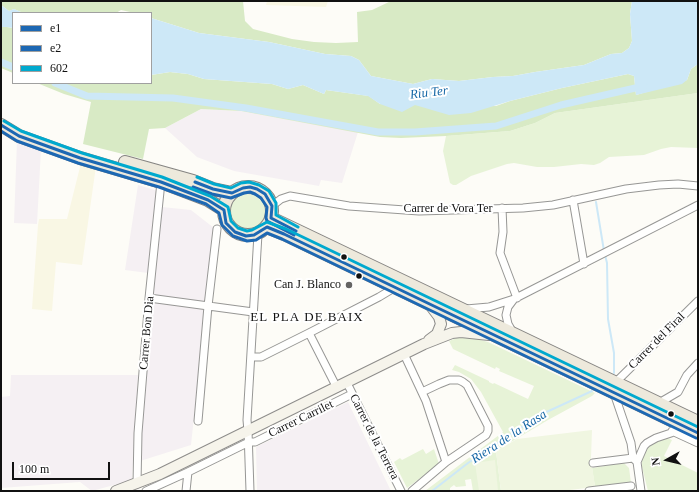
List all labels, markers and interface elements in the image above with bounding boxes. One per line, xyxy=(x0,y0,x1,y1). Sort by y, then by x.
legend xyxy=(12,12,152,84)
text: e1 xyxy=(50,21,61,35)
text: e2 xyxy=(50,41,61,55)
text: 602 xyxy=(50,61,68,75)
water label: Riu Ter xyxy=(409,83,449,103)
street label: Carrer de Vora Ter xyxy=(403,202,493,216)
unlabelled marker xyxy=(339,252,349,262)
unlabelled marker xyxy=(354,271,364,281)
place label: Can J. Blanco xyxy=(274,278,341,292)
marker: Can J. Blanco xyxy=(344,280,354,290)
street label: Carrer Bon Dia xyxy=(137,296,157,370)
district label: EL PLA DE BAIX xyxy=(250,310,364,326)
street label: Carrer del Firal xyxy=(626,310,688,372)
street label: Carrer de la Terrera xyxy=(346,392,402,482)
street label: Carrer Carrilet xyxy=(266,397,336,441)
water label: Riera de la Rasa xyxy=(468,407,550,467)
unlabelled marker xyxy=(666,409,676,419)
north arrow xyxy=(647,440,687,480)
scale bar xyxy=(14,454,112,480)
text: N xyxy=(649,457,662,466)
text: 100 m xyxy=(19,462,49,476)

